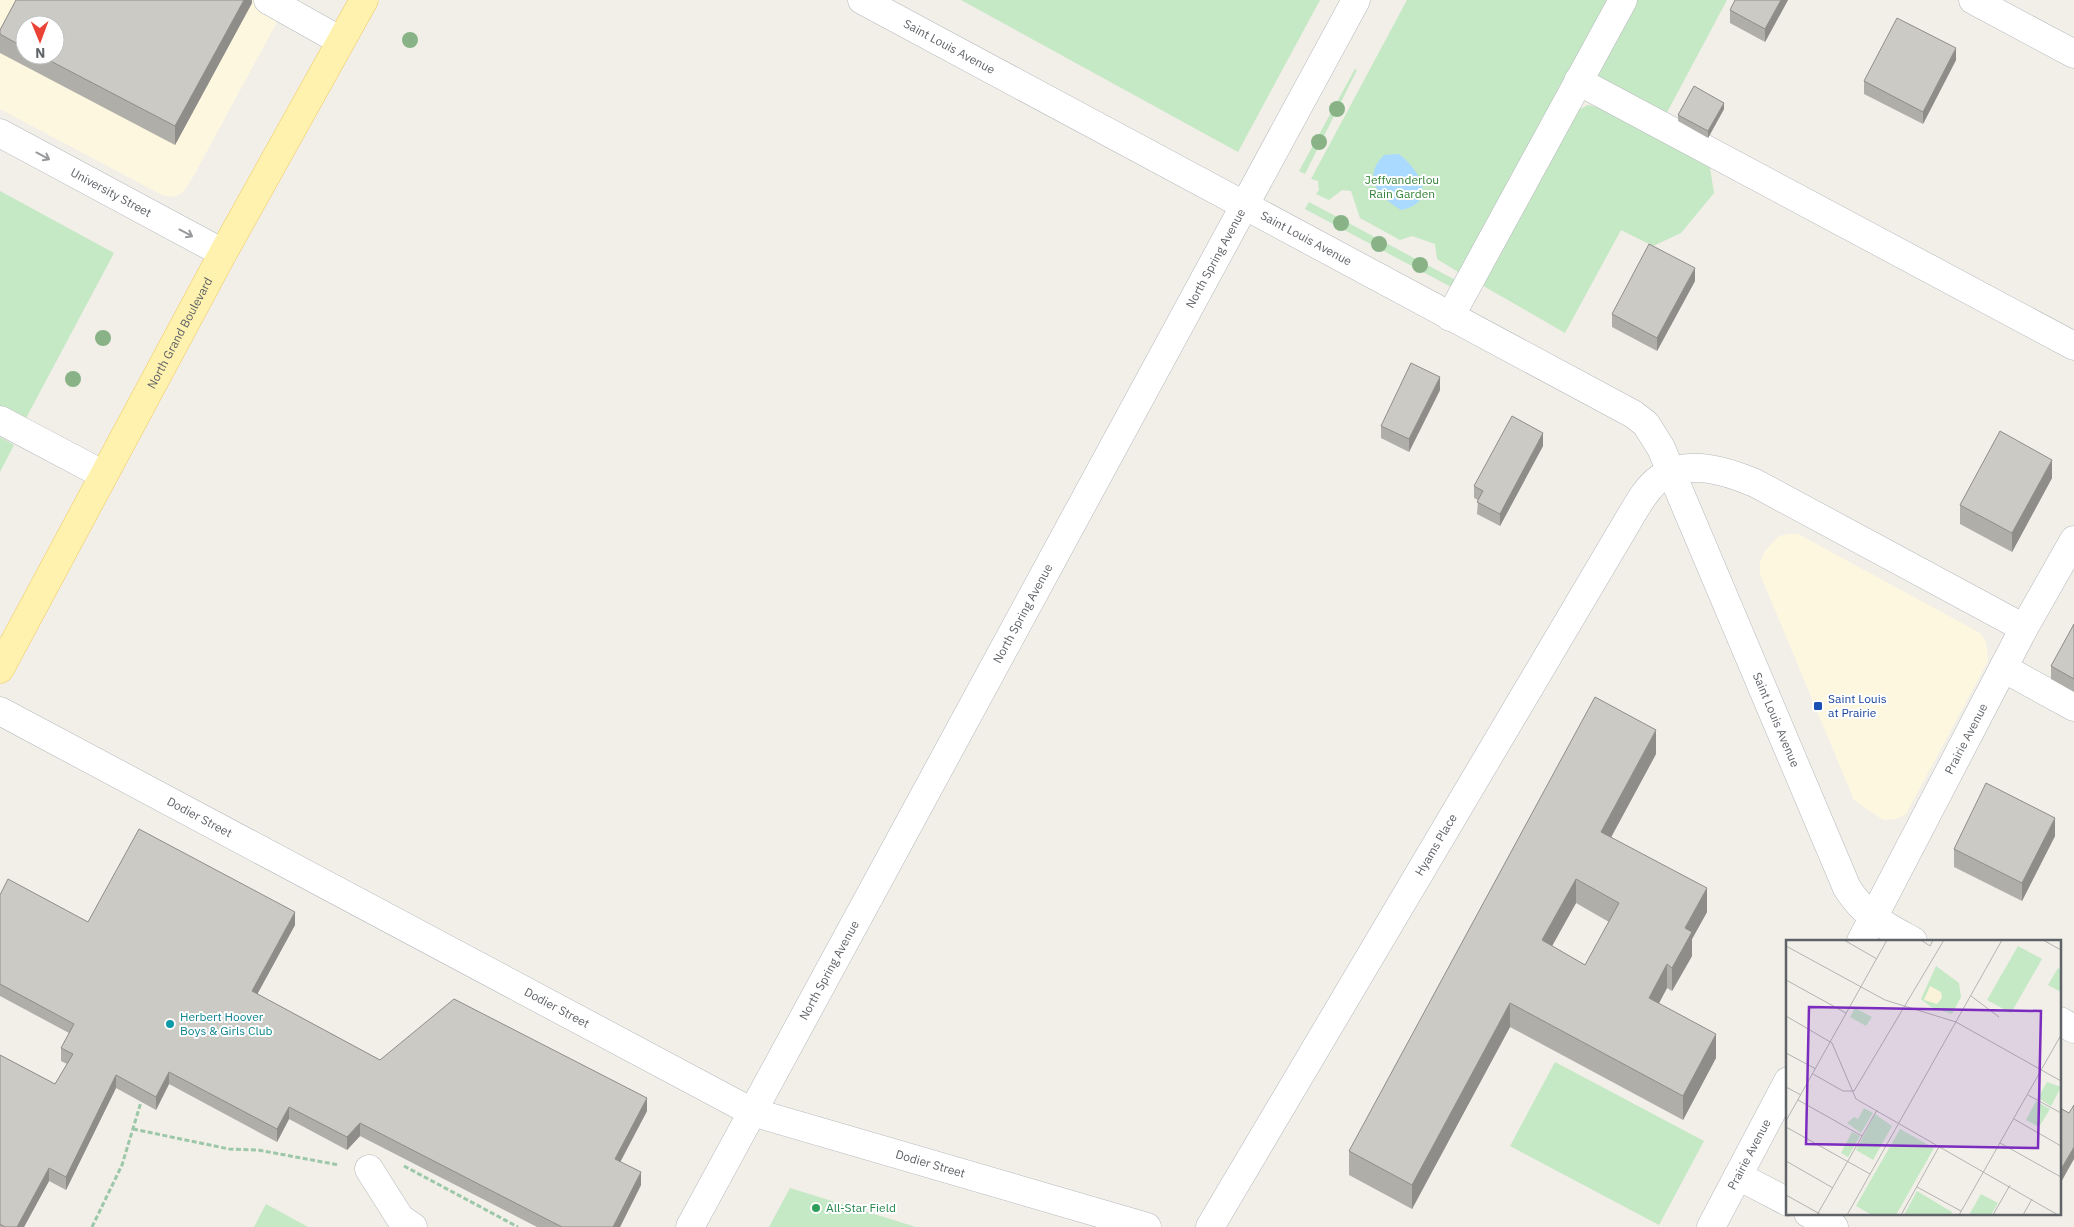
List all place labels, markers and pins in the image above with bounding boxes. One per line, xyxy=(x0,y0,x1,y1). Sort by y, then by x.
place label: Saint Louis at Prairie xyxy=(1828,691,1887,720)
marker: Saint Louis at Prairie xyxy=(1812,700,1824,712)
place label: Herbert Hoover Boys & Girls Club xyxy=(180,1009,272,1038)
marker: Herbert Hoover Boys & Girls Club xyxy=(164,1018,176,1030)
place label: All-Star Field xyxy=(826,1200,896,1215)
marker: All-Star Field xyxy=(810,1202,822,1214)

